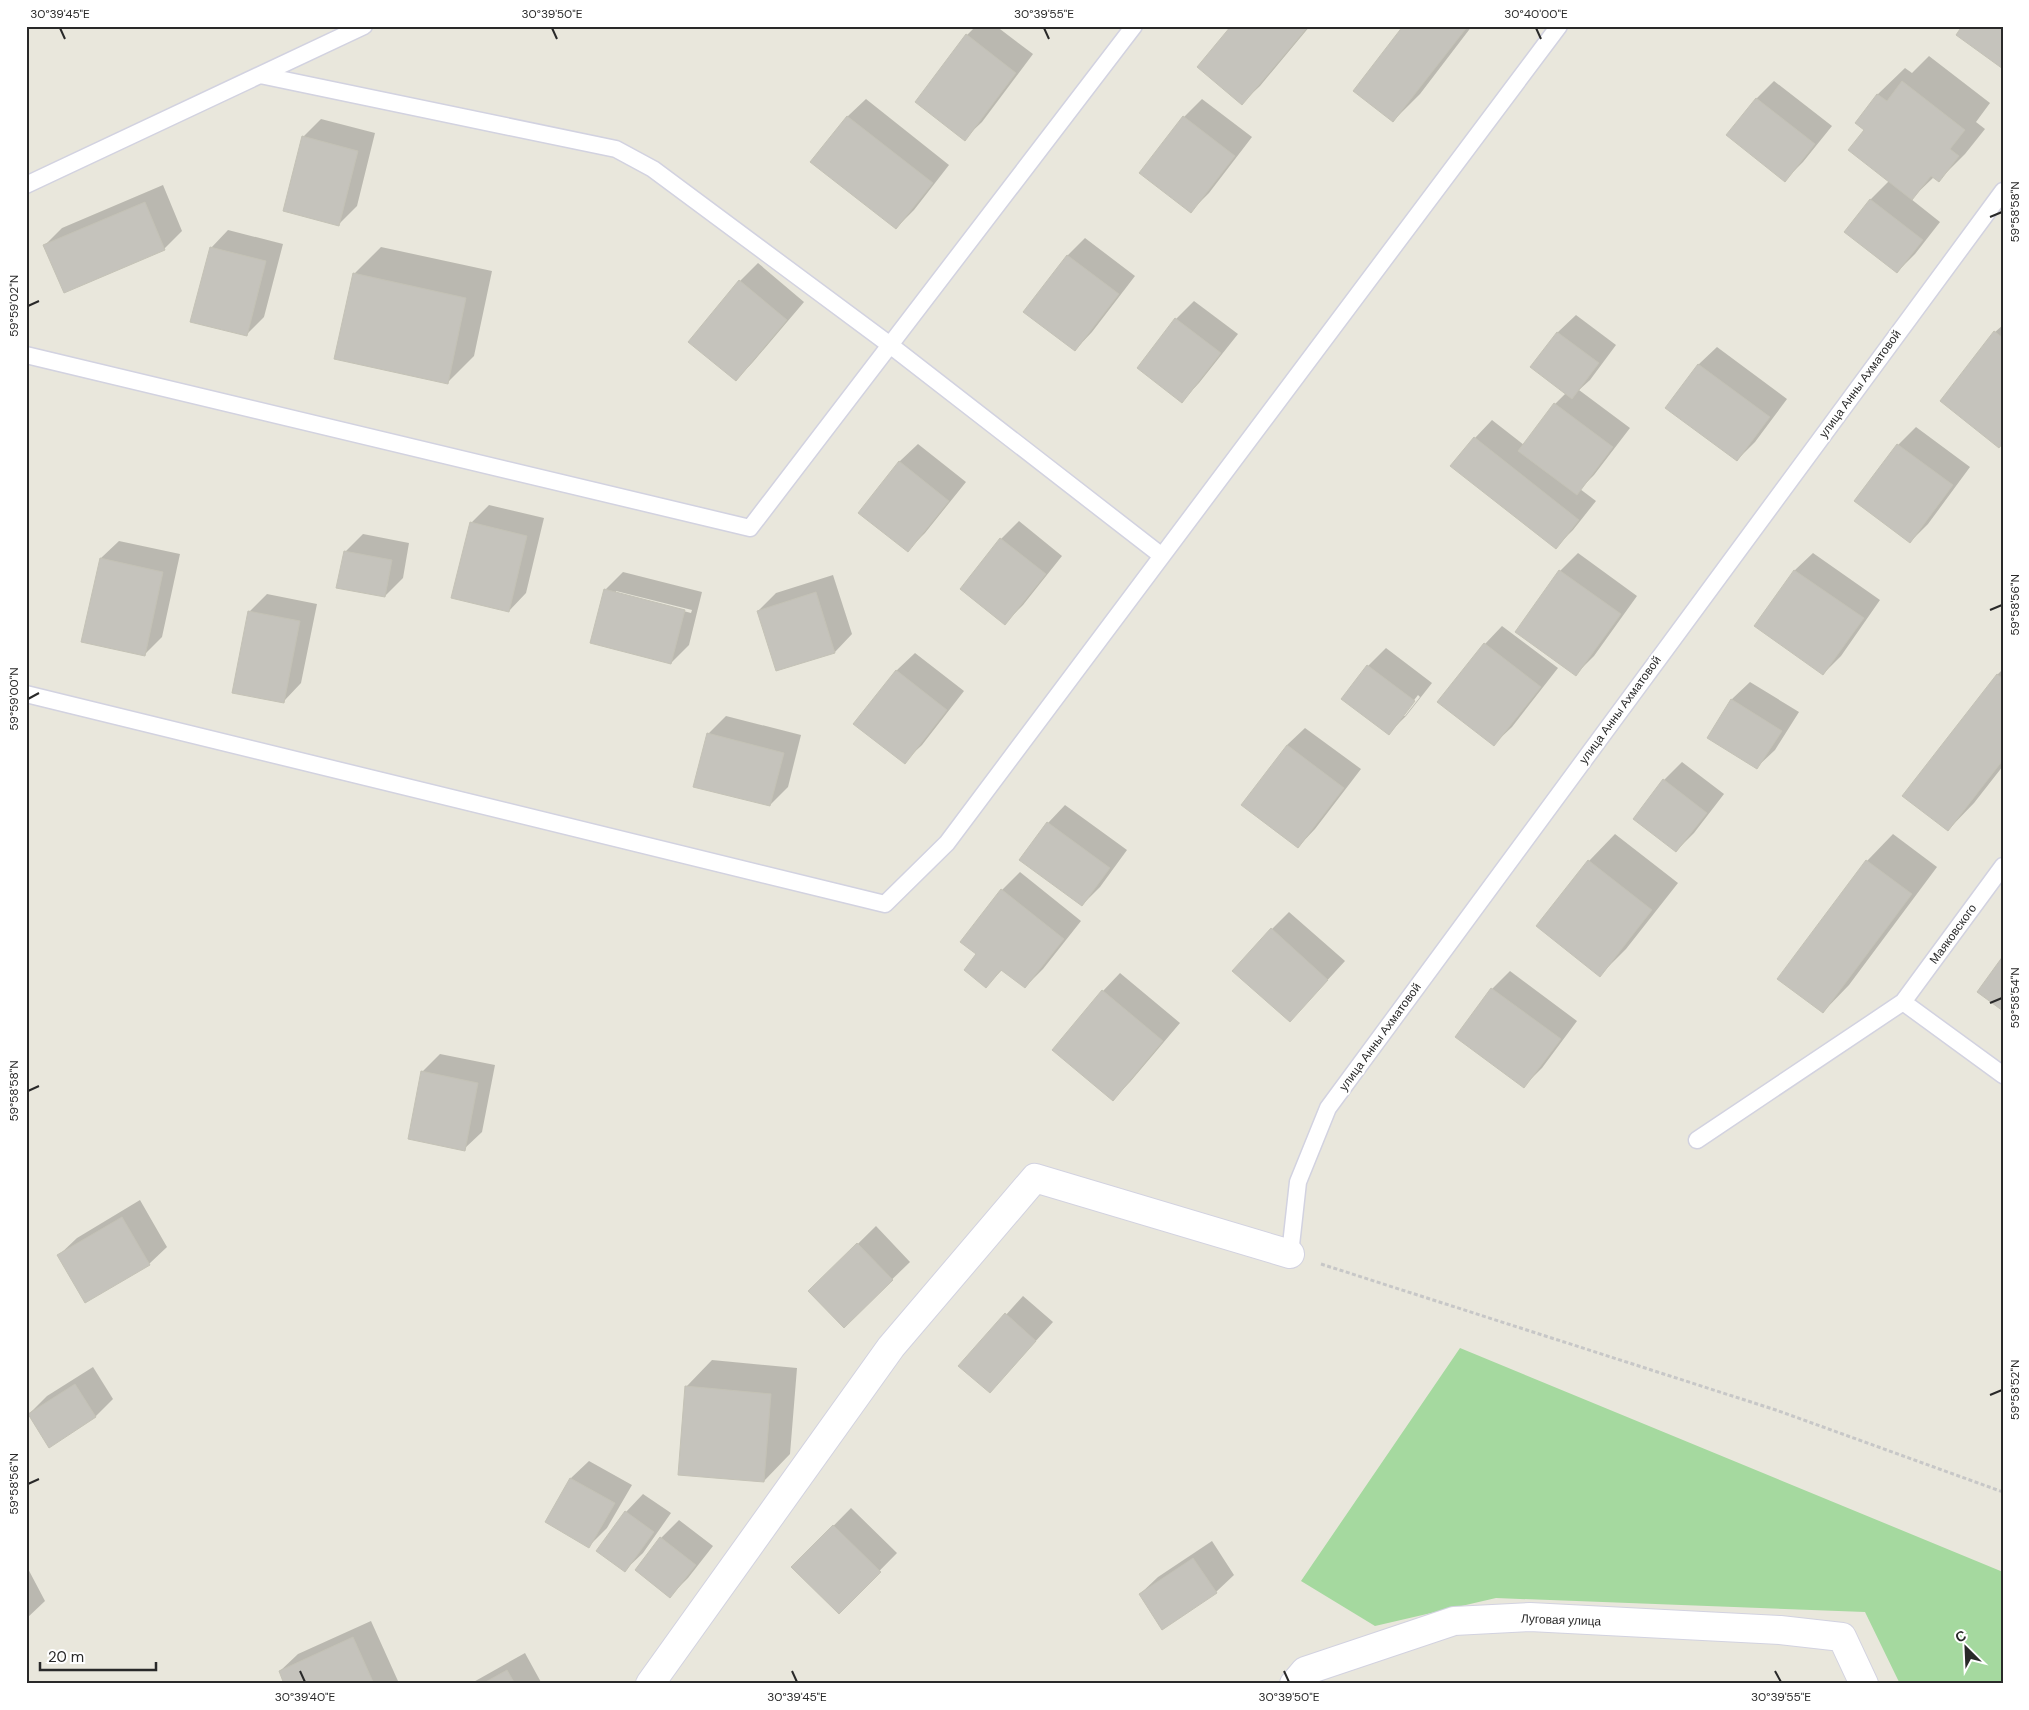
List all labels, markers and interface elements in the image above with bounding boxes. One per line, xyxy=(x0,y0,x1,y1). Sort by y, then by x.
text: 30°39'45"E xyxy=(30,6,90,22)
text: 30°39'50"E xyxy=(521,6,583,22)
text: 30°39'55"E xyxy=(1014,6,1074,22)
text: 30°40'00"E xyxy=(1504,6,1568,22)
text: 59°58'58"N xyxy=(2007,181,2023,243)
text: 59°59'02"N xyxy=(6,275,22,337)
street label: улица Анны Ахматовой xyxy=(1815,327,1905,441)
text: 59°58'56"N xyxy=(2007,574,2023,636)
street label: улица Анны Ахматовой xyxy=(1575,653,1665,767)
text: 59°59'00"N xyxy=(6,667,22,731)
street label: Маяковского xyxy=(1926,901,1980,967)
text: 59°58'54"N xyxy=(2007,967,2023,1029)
street label: улица Анны Ахматовой xyxy=(1335,980,1425,1094)
text: 59°58'58"N xyxy=(6,1060,22,1122)
text: 59°58'52"N xyxy=(2007,1360,2023,1420)
text: 59°58'56"N xyxy=(6,1453,22,1515)
street label: Луговая улица xyxy=(1521,1611,1602,1629)
north arrow xyxy=(1942,1622,1992,1672)
text: С xyxy=(1952,1626,1969,1646)
scale bar xyxy=(40,1640,156,1672)
text: 20 m xyxy=(48,1647,84,1667)
text: 30°39'40"E xyxy=(275,1689,336,1705)
text: 30°39'45"E xyxy=(767,1689,827,1705)
text: 30°39'50"E xyxy=(1258,1689,1320,1705)
text: 30°39'55"E xyxy=(1751,1689,1811,1705)

